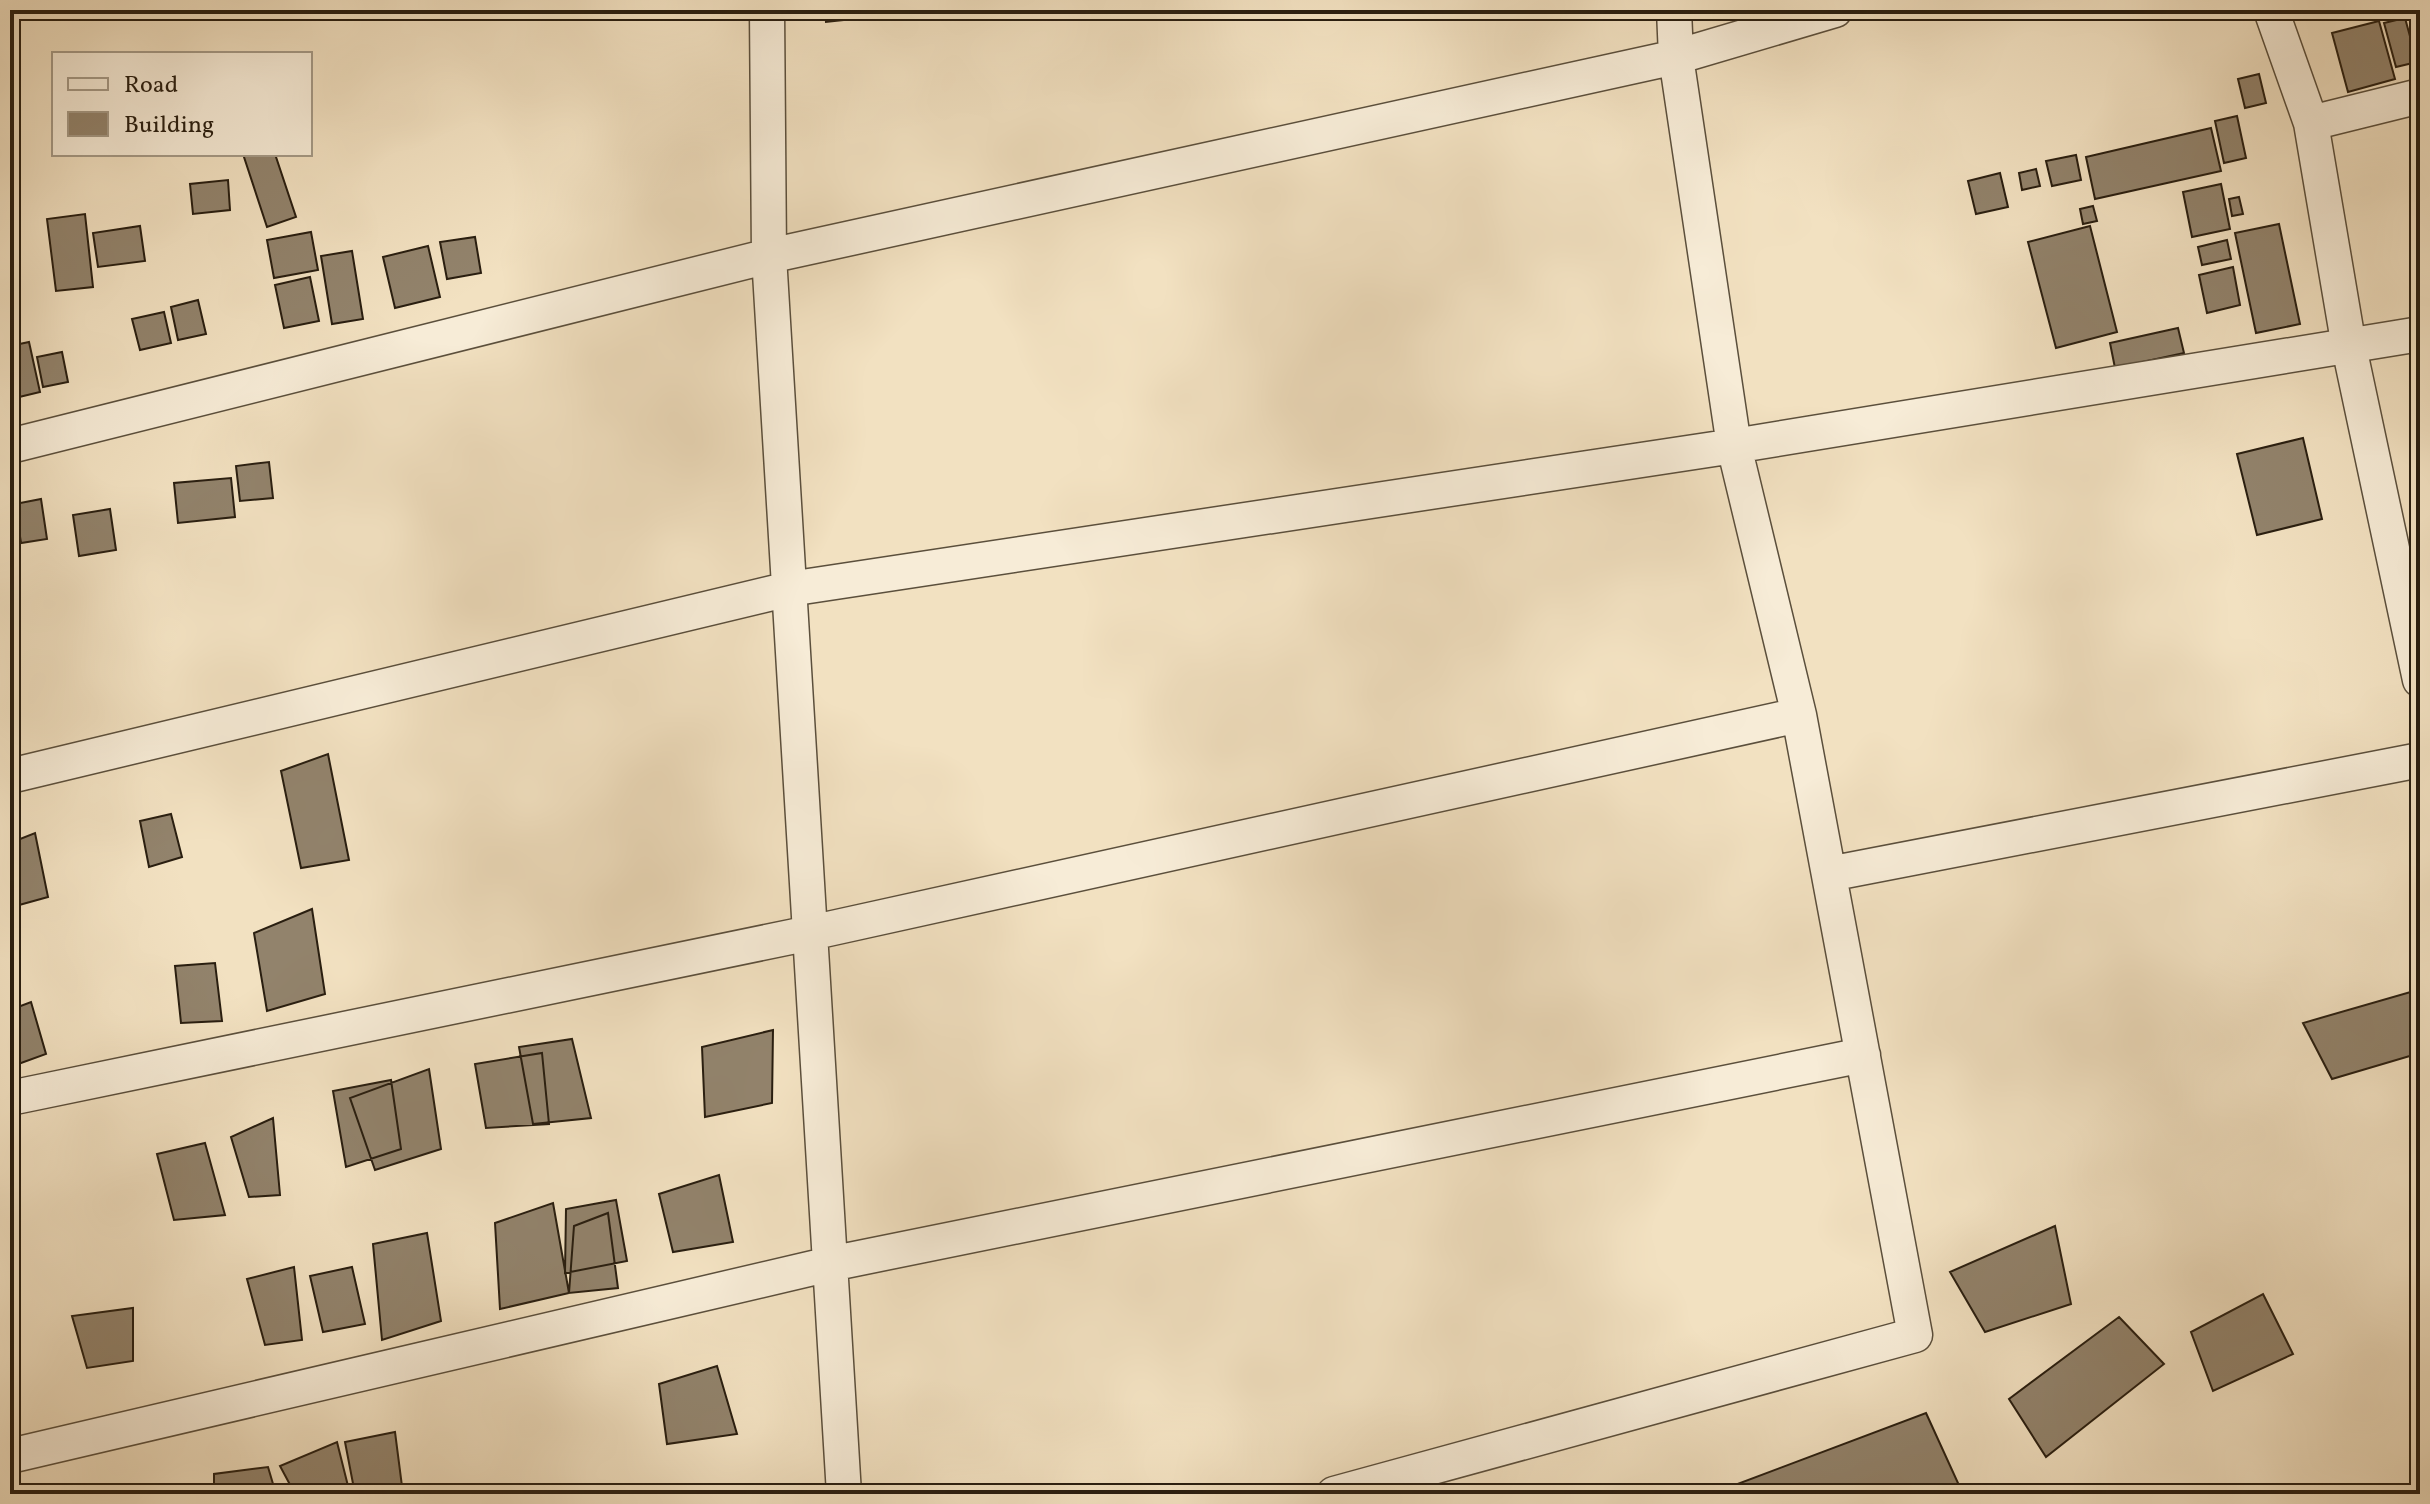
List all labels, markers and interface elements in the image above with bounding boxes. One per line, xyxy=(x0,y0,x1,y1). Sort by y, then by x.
legend xyxy=(52,52,312,156)
text: Road xyxy=(124,69,178,103)
text: Building xyxy=(124,109,214,143)

